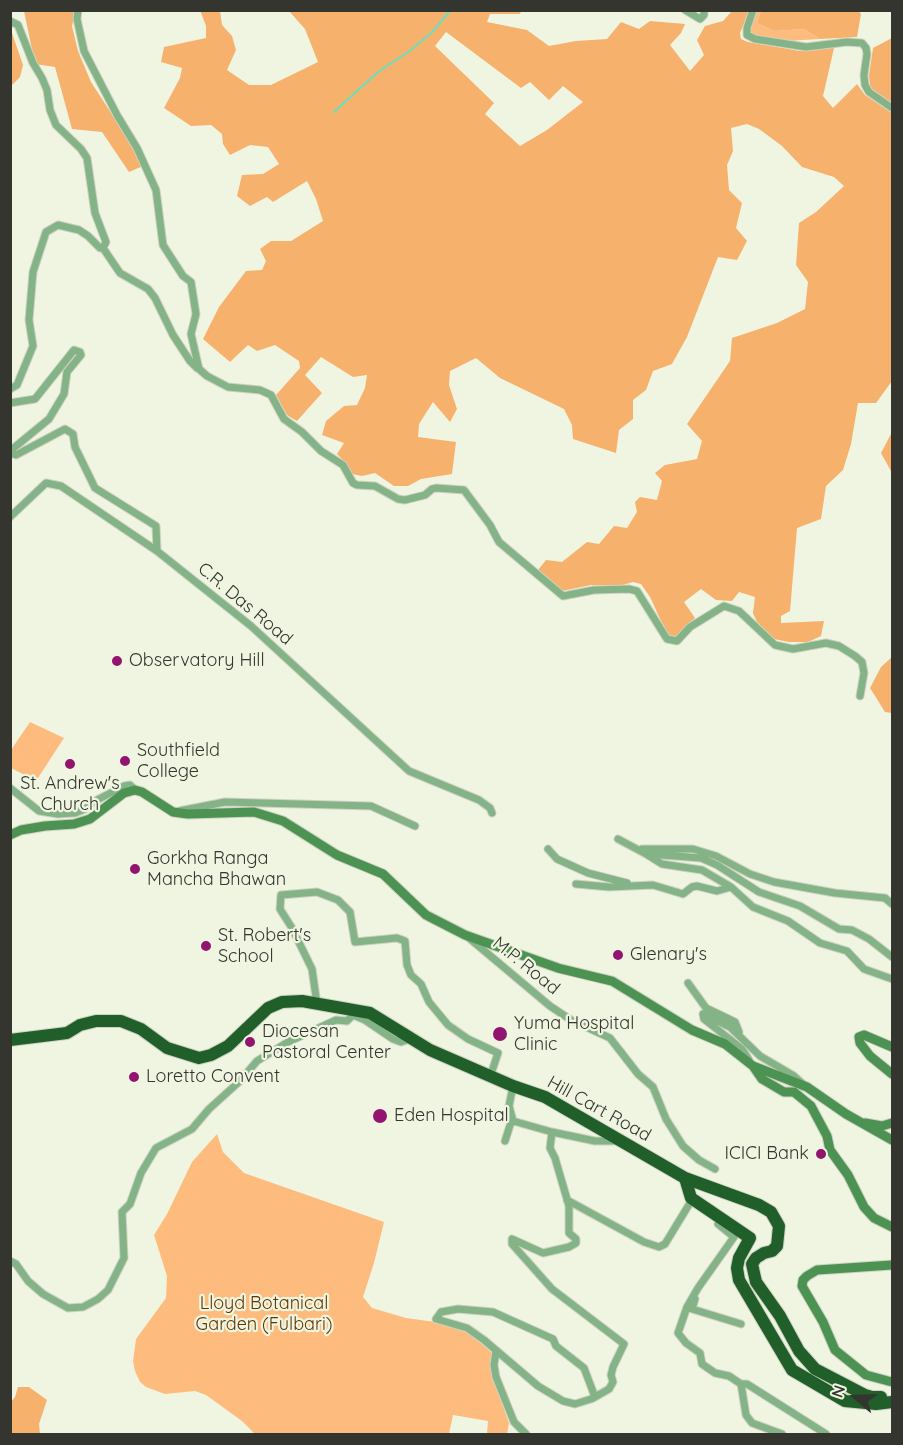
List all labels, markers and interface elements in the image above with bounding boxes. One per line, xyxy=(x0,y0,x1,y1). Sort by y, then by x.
street label: C.R. Das Road xyxy=(193,558,297,650)
place label: Observatory Hill xyxy=(129,650,265,672)
marker: Observatory Hill xyxy=(110,654,124,668)
place label: Southfield College xyxy=(137,740,220,783)
marker: Southfield College xyxy=(118,754,132,768)
marker: St. Andrew's Church xyxy=(63,757,77,771)
place label: St. Andrew's Church xyxy=(20,773,120,816)
place label: Gorkha Ranga Mancha Bhawan xyxy=(147,848,286,890)
marker: Gorkha Ranga Mancha Bhawan xyxy=(128,862,142,876)
place label: St. Robert's School xyxy=(218,925,311,968)
street label: M.P. Road xyxy=(488,932,564,1000)
marker: St. Robert's School xyxy=(199,939,213,953)
place label: Glenary's xyxy=(630,944,707,966)
marker: Glenary's xyxy=(611,948,625,962)
place label: Yuma Hospital Clinic xyxy=(514,1013,634,1056)
place label: Diocesan Pastoral Center xyxy=(262,1021,391,1064)
marker: Yuma Hospital Clinic xyxy=(491,1025,509,1043)
marker: Diocesan Pastoral Center xyxy=(243,1035,257,1049)
place label: Loretto Convent xyxy=(146,1066,280,1088)
marker: Loretto Convent xyxy=(127,1070,141,1084)
street label: Hill Cart Road xyxy=(543,1072,655,1146)
place label: Eden Hospital xyxy=(394,1105,509,1127)
marker: Eden Hospital xyxy=(371,1107,389,1125)
place label: ICICI Bank xyxy=(724,1143,809,1165)
marker: ICICI Bank xyxy=(814,1147,828,1161)
park label: Lloyd Botanical Garden (Fulbari) xyxy=(196,1293,332,1336)
north arrow xyxy=(825,1367,885,1427)
text: N xyxy=(827,1382,849,1400)

